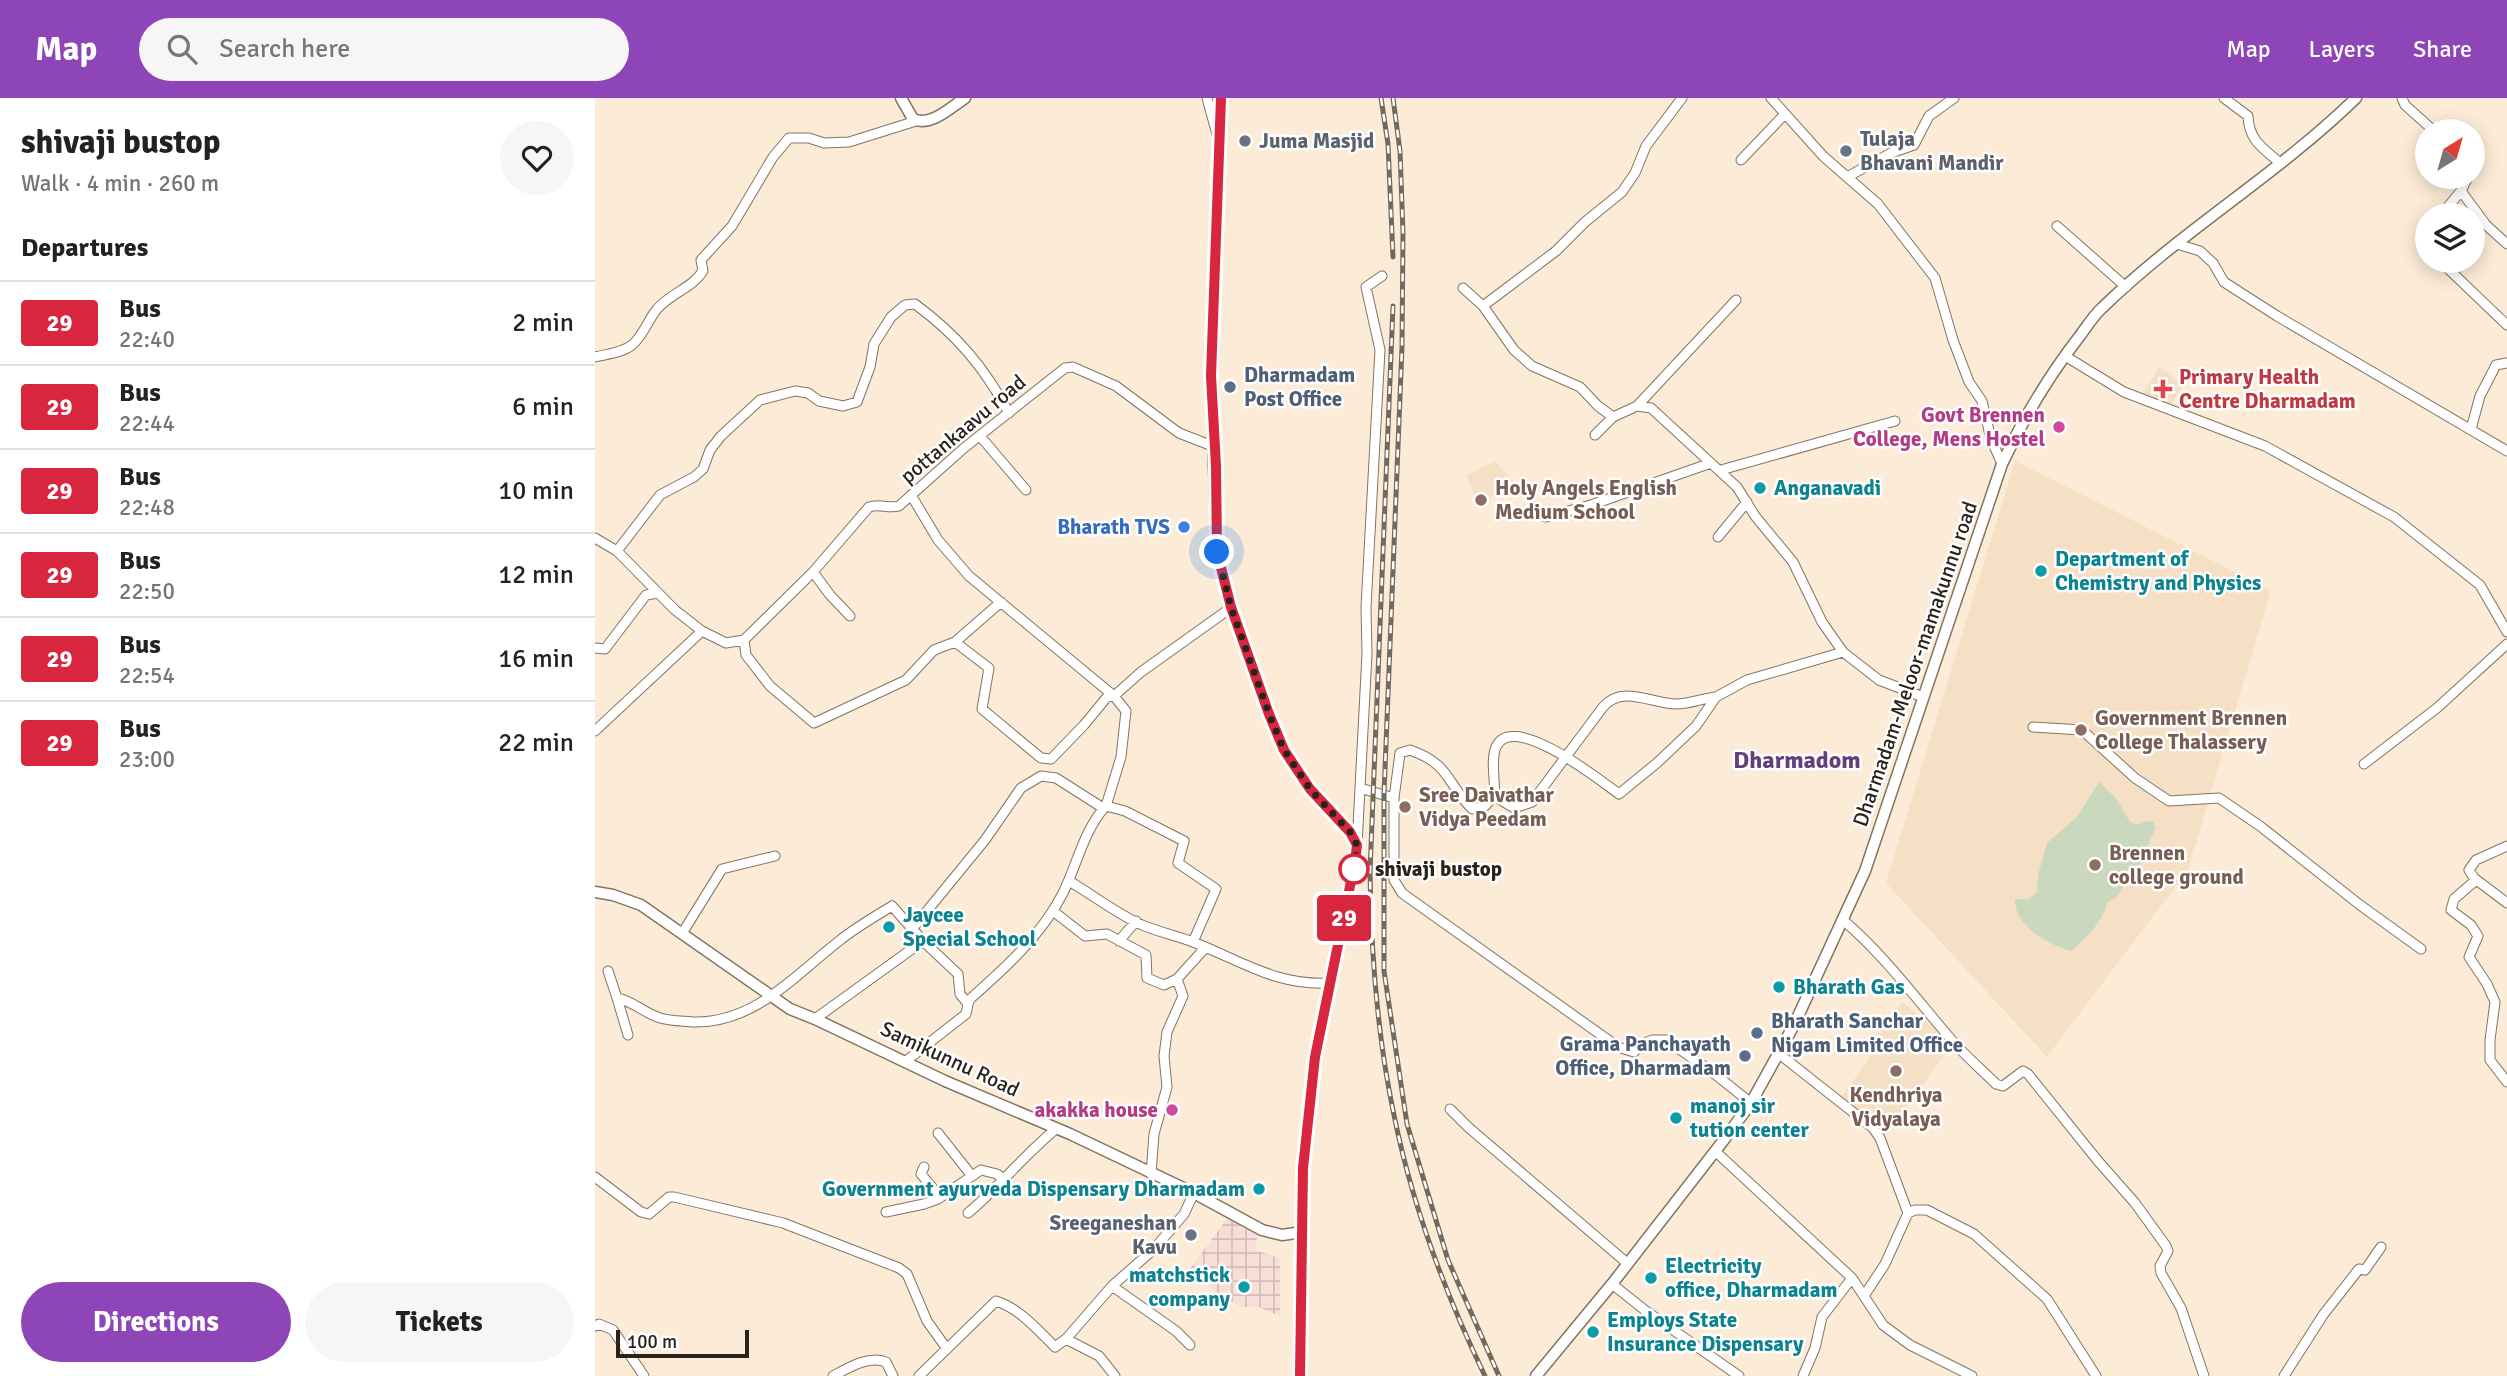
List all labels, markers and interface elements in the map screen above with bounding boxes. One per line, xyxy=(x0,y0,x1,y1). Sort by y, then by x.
search box xyxy=(139,18,629,81)
text: Map xyxy=(35,29,97,70)
icon: search xyxy=(163,30,201,68)
text: Search here xyxy=(219,33,350,65)
text: Map xyxy=(2226,34,2271,64)
text: Layers xyxy=(2309,34,2375,64)
text: Share xyxy=(2413,34,2472,64)
north arrow xyxy=(2415,119,2485,189)
map controls xyxy=(2415,119,2485,273)
button: heart xyxy=(500,121,574,195)
text: shivaji bustop xyxy=(21,122,221,163)
place label: Tulaja Bhavani Mandir xyxy=(1860,126,2004,176)
place label: Juma Masjid xyxy=(1259,128,1374,154)
marker: Juma Masjid xyxy=(1237,133,1253,149)
marker: Tulaja Bhavani Mandir xyxy=(1838,143,1854,159)
text: Walk · 4 min · 260 m xyxy=(21,169,219,198)
button: layers xyxy=(2415,203,2485,273)
text: Departures xyxy=(21,232,148,264)
text: Bus xyxy=(119,293,161,325)
text: 2 min xyxy=(512,307,574,339)
text: 29 xyxy=(47,308,72,338)
text: 22:40 xyxy=(119,325,175,354)
place label: Dharmadam Post Office xyxy=(1244,362,1355,412)
place label: Primary Health Centre Dharmadam xyxy=(2179,364,2356,414)
street label: pottankaavu road xyxy=(895,369,1031,489)
text: Bus xyxy=(119,377,161,409)
marker: Dharmadam Post Office xyxy=(1222,379,1238,395)
marker: Primary Health Centre Dharmadam xyxy=(2153,379,2173,399)
text: 6 min xyxy=(512,391,574,423)
text: 29 xyxy=(47,392,72,422)
place label: Govt Brennen College, Mens Hostel xyxy=(1853,402,2045,452)
text: 22:44 xyxy=(119,409,175,438)
marker: Govt Brennen College, Mens Hostel xyxy=(2051,419,2067,435)
text: Bus xyxy=(119,461,161,493)
text: 10 min xyxy=(498,475,574,507)
place label: Holy Angels English Medium School xyxy=(1495,475,1677,525)
place label: Anganavadi xyxy=(1774,475,1881,501)
text: 29 xyxy=(47,476,72,506)
marker: Anganavadi xyxy=(1752,480,1768,496)
marker: Holy Angels English Medium School xyxy=(1473,492,1489,508)
text: 22:48 xyxy=(119,493,175,522)
street label: Dharmadam-Meloor-mamakunnu road xyxy=(1847,498,1983,830)
place label: Bharath TVS xyxy=(1057,514,1170,540)
marker: Bharath TVS xyxy=(1176,519,1192,535)
your location xyxy=(1199,534,1234,569)
text: Bus xyxy=(119,545,161,577)
place label: Department of Chemistry and Physics xyxy=(2055,546,2261,596)
text: 12 min xyxy=(498,559,574,591)
text: 29 xyxy=(47,560,72,590)
marker: Department of Chemistry and Physics xyxy=(2033,563,2049,579)
text: 22:50 xyxy=(119,577,175,606)
text: Bus xyxy=(119,629,161,661)
text: 16 min xyxy=(498,643,574,675)
text: 29 xyxy=(47,644,72,674)
text: 22:54 xyxy=(119,661,175,690)
place label: Government Brennen College Thalassery xyxy=(2095,705,2287,755)
text: Bus xyxy=(119,713,161,745)
marker: Government Brennen College Thalassery xyxy=(2073,722,2089,738)
text: 22 min xyxy=(498,727,574,759)
text: 29 xyxy=(47,728,72,758)
text: 23:00 xyxy=(119,745,175,774)
district label: Dharmadom xyxy=(1733,745,1861,775)
place label: Sree Daivathar Vidya Peedam xyxy=(1419,782,1555,832)
marker: Sree Daivathar Vidya Peedam xyxy=(1397,799,1413,815)
place label: Brennen college ground xyxy=(2109,840,2244,890)
marker: shivaji bustop xyxy=(1339,854,1369,884)
place label: shivaji bustop xyxy=(1375,856,1502,882)
marker: Brennen college ground xyxy=(2087,857,2103,873)
line badge: 29 xyxy=(1313,895,1375,941)
place label: Jaycee Special School xyxy=(903,902,1037,952)
text: 29 xyxy=(1331,903,1357,933)
marker: Jaycee Special School xyxy=(881,919,897,935)
place label: Bharath Gas xyxy=(1793,974,1905,1000)
marker: Bharath Gas xyxy=(1771,979,1787,995)
place label: Bharath Sanchar Nigam Limited Office xyxy=(1771,1008,1963,1058)
street label: Samikunnu Road xyxy=(876,1015,1024,1103)
marker: Bharath Sanchar Nigam Limited Office xyxy=(1749,1025,1765,1041)
place label: Grama Panchayath Office, Dharmadam xyxy=(1555,1031,1731,1081)
marker: Grama Panchayath Office, Dharmadam xyxy=(1737,1048,1753,1064)
marker: Kendhriya Vidyalaya xyxy=(1888,1063,1904,1079)
place label: Kendhriya Vidyalaya xyxy=(1849,1082,1943,1132)
place label: manoj sir tution center xyxy=(1689,1093,1809,1143)
place label: akakka house xyxy=(1034,1097,1158,1123)
marker: akakka house xyxy=(1164,1102,1180,1118)
marker: manoj sir tution center xyxy=(1668,1110,1684,1126)
place label: Government ayurveda Dispensary Dharmadam xyxy=(822,1176,1245,1202)
marker: Government ayurveda Dispensary Dharmadam xyxy=(1251,1181,1267,1197)
place label: Sreeganeshan Kavu xyxy=(1050,1210,1177,1260)
marker: Sreeganeshan Kavu xyxy=(1183,1227,1199,1243)
place label: Electricity office, Dharmadam xyxy=(1665,1253,1837,1303)
place label: matchstick company xyxy=(1129,1262,1231,1312)
marker: Electricity office, Dharmadam xyxy=(1643,1270,1659,1286)
marker: matchstick company xyxy=(1236,1279,1252,1295)
button: Directions xyxy=(21,1282,291,1362)
button: Tickets xyxy=(305,1282,574,1362)
place label: Employs State Insurance Dispensary xyxy=(1607,1307,1804,1357)
marker: Employs State Insurance Dispensary xyxy=(1585,1324,1601,1340)
scale bar xyxy=(616,1327,749,1359)
text: 100 m xyxy=(627,1330,677,1354)

